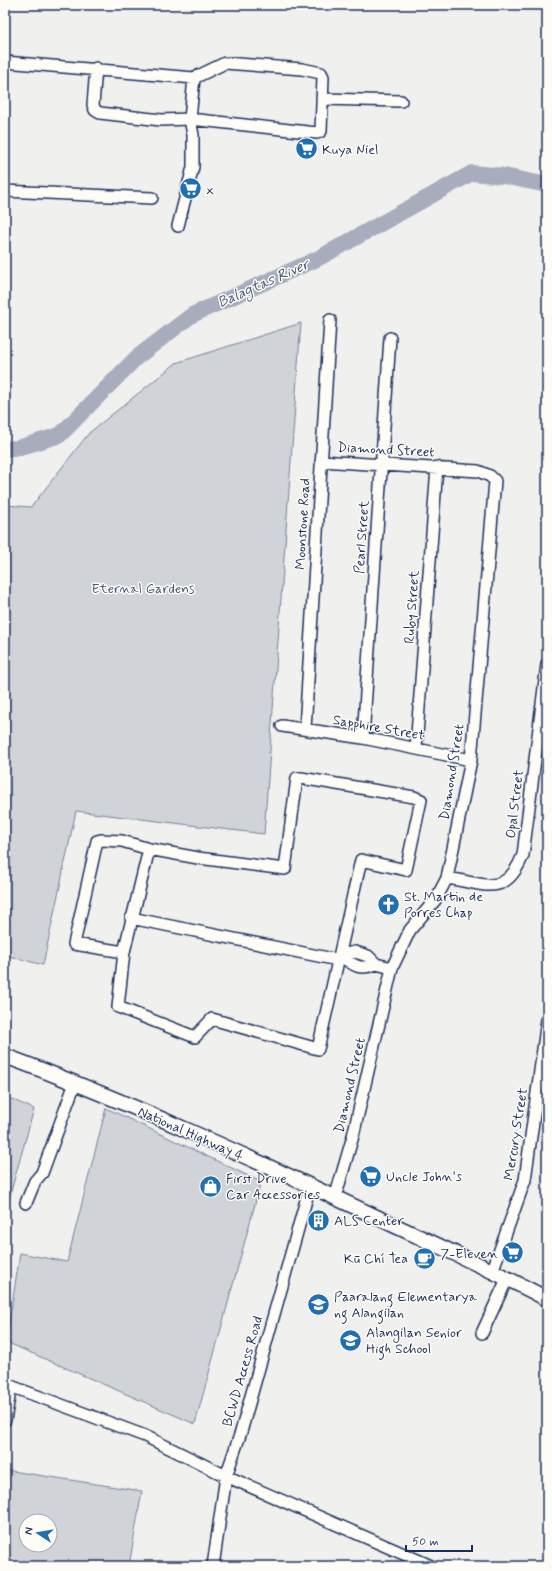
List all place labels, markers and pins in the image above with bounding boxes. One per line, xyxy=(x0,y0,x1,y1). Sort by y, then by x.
supermarket icon: Kuya Niel xyxy=(293,136,319,162)
place label: Kuya Niel xyxy=(322,141,379,159)
supermarket icon: x xyxy=(177,176,203,202)
place label: x xyxy=(206,181,214,199)
place label: St. Martin de Porres Chap xyxy=(404,888,483,922)
church icon: St. Martin de Porres Chap xyxy=(375,891,401,917)
supermarket icon: Uncle John's xyxy=(357,1163,383,1189)
place label: Uncle John's xyxy=(386,1168,462,1186)
place label: First Drive Car Accessories xyxy=(226,1170,320,1204)
shop icon: First Drive Car Accessories xyxy=(197,1173,223,1199)
building icon: ALS Center xyxy=(306,1207,332,1233)
place label: ALS Center xyxy=(334,1212,404,1230)
supermarket icon: 7-Eleven xyxy=(500,1240,526,1266)
cafe icon: Kū Chí Tea xyxy=(411,1245,437,1271)
place label: 7-Eleven xyxy=(440,1245,498,1263)
place label: Kū Chí Tea xyxy=(344,1250,408,1268)
place label: Paaralang Elementarya ng Alangilan xyxy=(334,1288,477,1324)
school or university icon: Paaralang Elementarya ng Alangilan xyxy=(306,1291,332,1317)
place label: Alangilan Senior High School xyxy=(366,1324,462,1360)
school or university icon: Alangilan Senior High School xyxy=(338,1327,364,1353)

